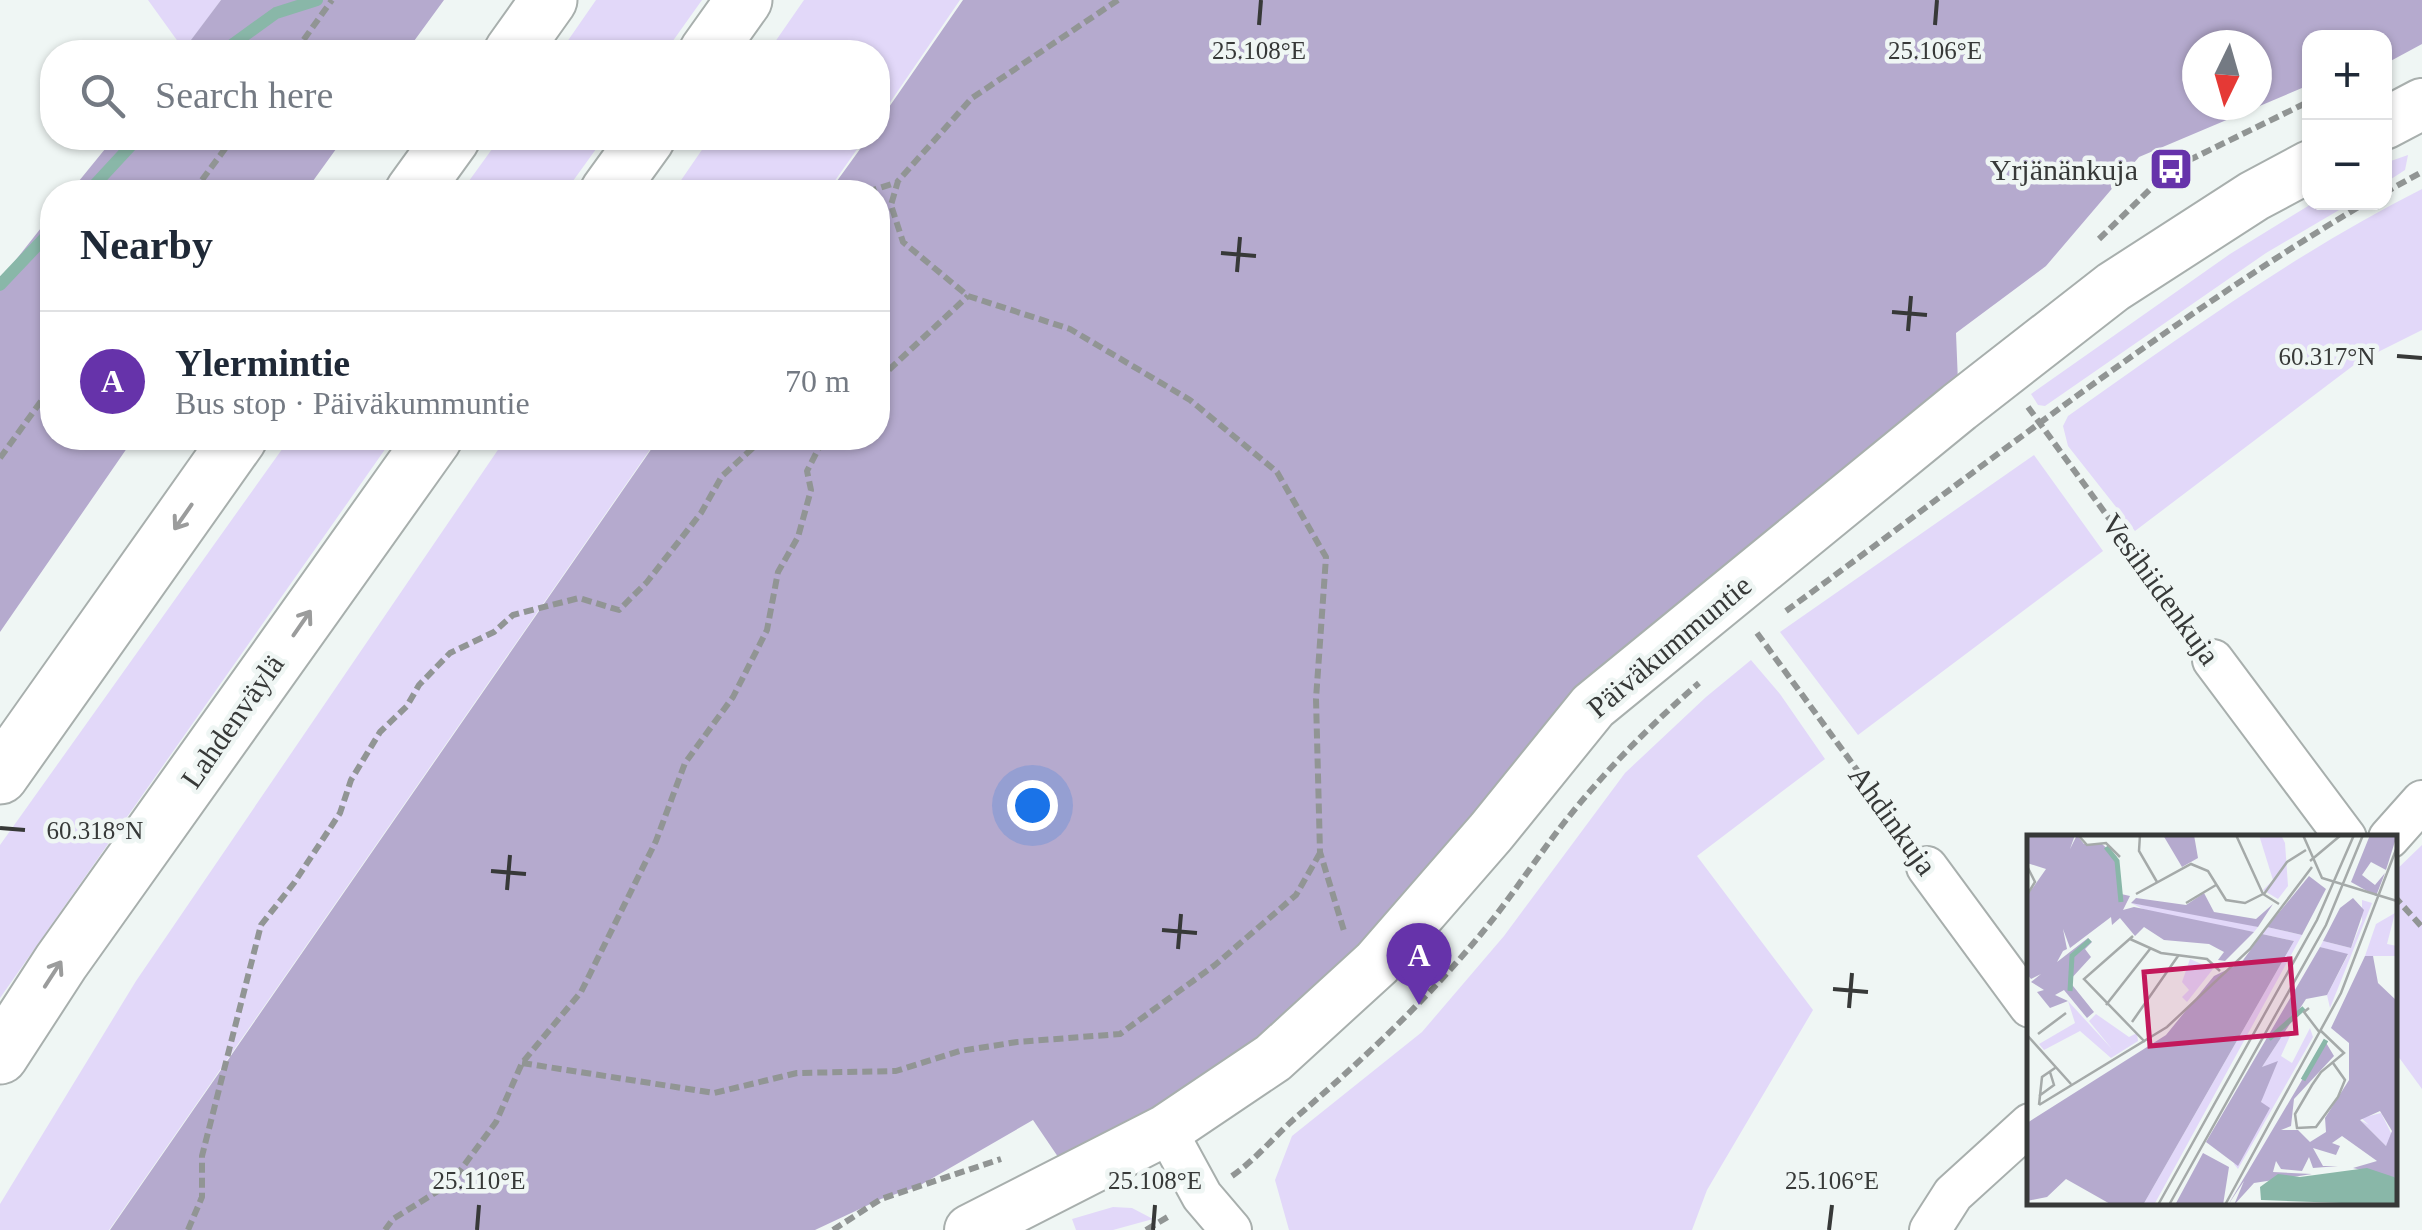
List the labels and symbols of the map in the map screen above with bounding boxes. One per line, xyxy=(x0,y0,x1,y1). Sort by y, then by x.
north arrow xyxy=(2182,30,2272,120)
text: 25.108°E xyxy=(1212,37,1306,64)
text: 25.106°E xyxy=(1888,37,1982,64)
bus stop icon: Yrjänänkuja xyxy=(2148,146,2194,192)
place label: Yrjänänkuja xyxy=(1990,153,2138,186)
text: 60.317°N xyxy=(2279,343,2375,370)
one-way arrow xyxy=(173,503,194,530)
street label: Vesihiidenkuja xyxy=(2095,507,2227,671)
street label: Päiväkummuntie xyxy=(1581,568,1757,724)
one-way arrow xyxy=(291,610,312,638)
street label: Lahdenväylä xyxy=(174,648,290,794)
street label: Ahdinkuja xyxy=(1842,759,1944,881)
your location xyxy=(1007,780,1058,831)
text: 60.318°N xyxy=(47,817,143,844)
inset map xyxy=(2027,835,2397,1205)
pin: A xyxy=(1386,922,1452,1005)
one-way arrow xyxy=(43,961,64,989)
text: 25.110°E xyxy=(432,1167,526,1194)
text: 25.108°E xyxy=(1108,1167,1202,1194)
text: 25.106°E xyxy=(1785,1167,1879,1194)

